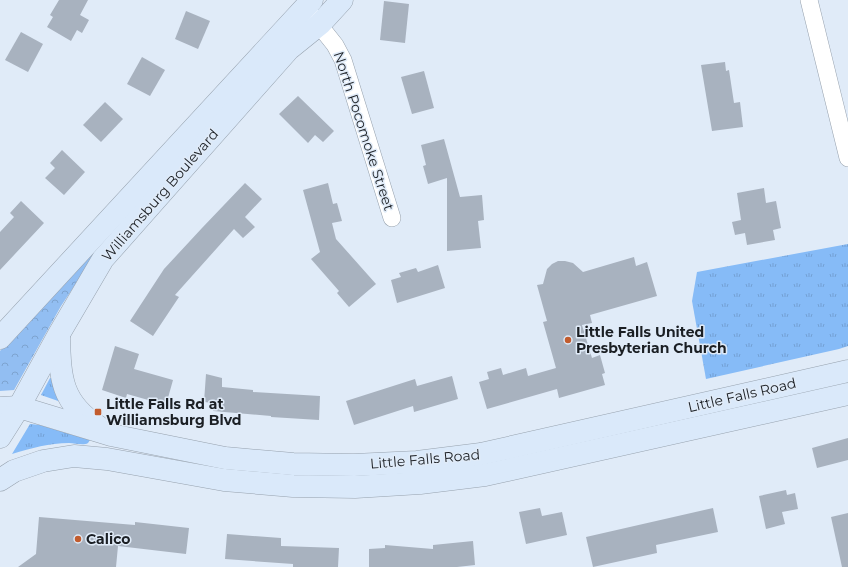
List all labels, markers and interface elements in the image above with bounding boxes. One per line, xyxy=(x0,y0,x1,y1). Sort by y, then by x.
street label: North Pocomoke Street xyxy=(330,49,398,213)
street label: Williamsburg Boulevard xyxy=(98,125,222,265)
place label: Little Falls United Presbyterian Church xyxy=(576,323,727,357)
marker: Little Falls United Presbyterian Church xyxy=(563,335,573,345)
street label: Little Falls Road xyxy=(686,374,798,416)
place label: Little Falls Rd at Williamsburg Blvd xyxy=(106,395,242,429)
marker: Little Falls Rd at Williamsburg Blvd xyxy=(93,407,103,417)
street label: Little Falls Road xyxy=(369,445,481,473)
place label: Calico xyxy=(86,530,131,548)
marker: Calico xyxy=(73,534,83,544)

